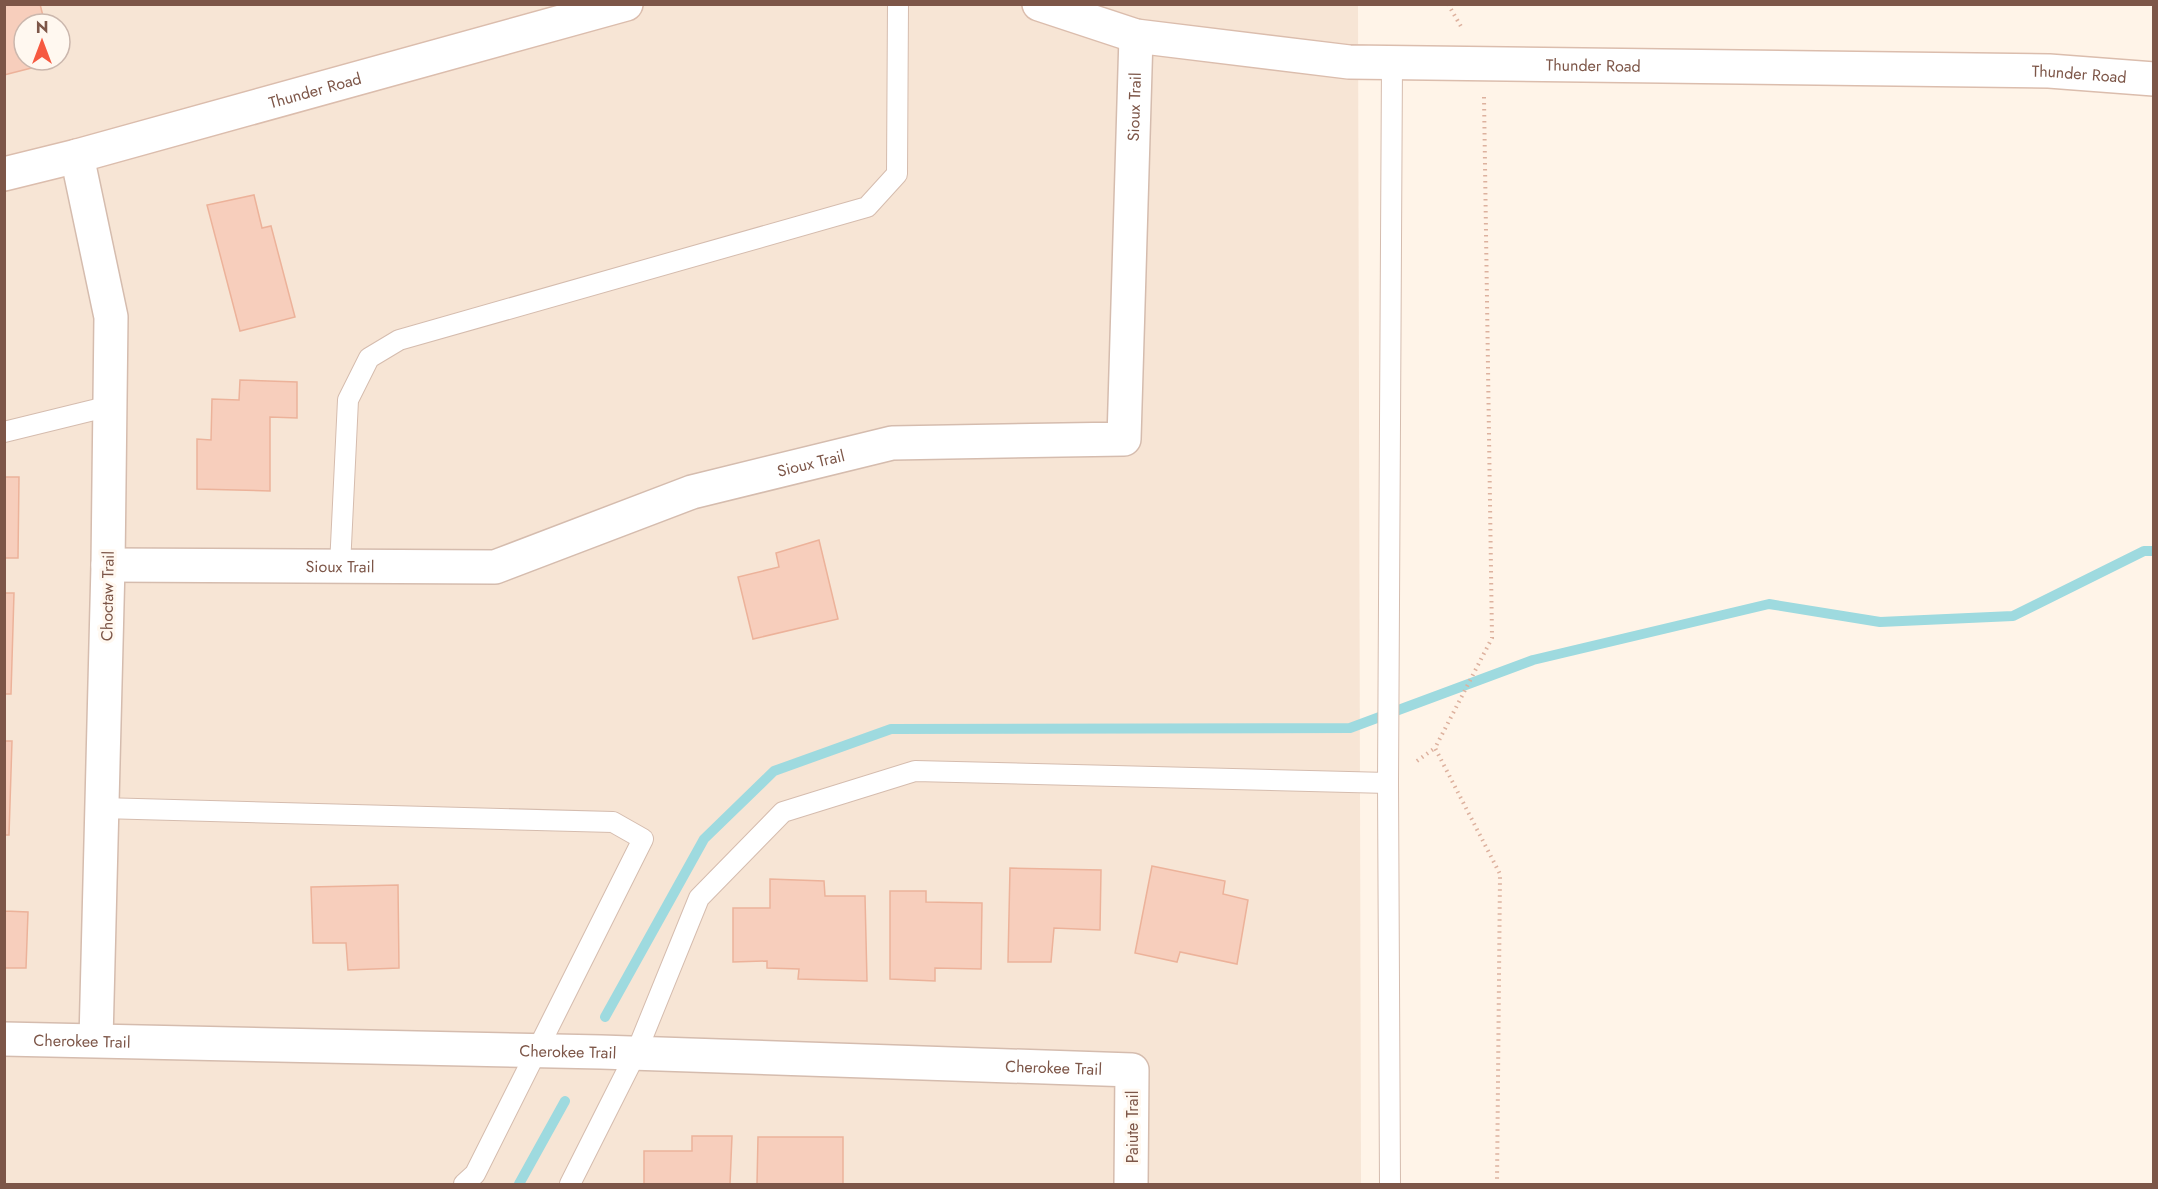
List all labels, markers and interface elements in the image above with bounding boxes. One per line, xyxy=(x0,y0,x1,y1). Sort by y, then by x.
north arrow xyxy=(12,12,72,72)
text: N xyxy=(36,16,48,39)
street label: Thunder Road xyxy=(1546,54,1641,78)
street label: Thunder Road xyxy=(2032,60,2127,89)
street label: Thunder Road xyxy=(266,67,364,114)
street label: Sioux Trail xyxy=(1122,72,1147,142)
street label: Sioux Trail xyxy=(775,444,847,483)
street label: Choctaw Trail xyxy=(95,551,120,641)
street label: Sioux Trail xyxy=(305,555,374,578)
street label: Cherokee Trail xyxy=(33,1029,131,1054)
street label: Cherokee Trail xyxy=(519,1039,617,1065)
street label: Cherokee Trail xyxy=(1005,1055,1102,1081)
street label: Paiute Trail xyxy=(1121,1091,1144,1163)

